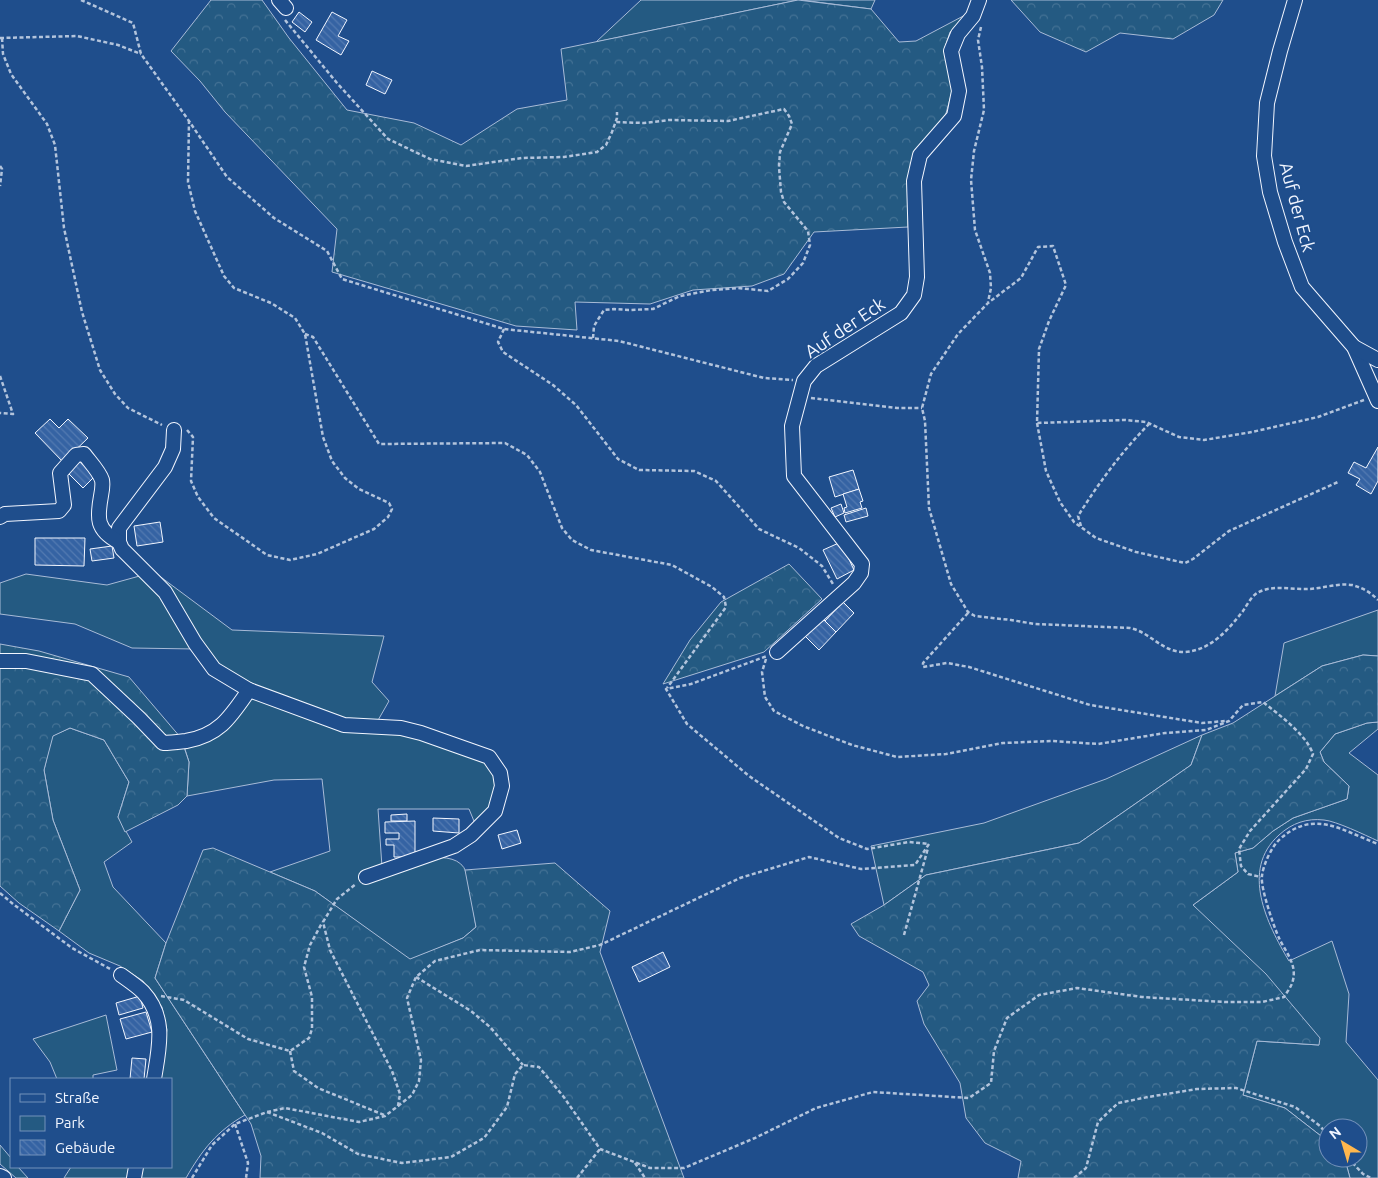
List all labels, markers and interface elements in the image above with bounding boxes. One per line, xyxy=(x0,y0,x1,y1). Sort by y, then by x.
street label: Auf der Eck xyxy=(1276,160,1320,254)
street label: Auf der Eck xyxy=(801,293,888,361)
legend xyxy=(10,1078,172,1168)
text: Straße xyxy=(55,1089,99,1106)
text: Park xyxy=(55,1114,85,1131)
north arrow xyxy=(1318,1118,1368,1168)
text: N xyxy=(1326,1123,1344,1142)
text: Gebäude xyxy=(55,1139,115,1156)

